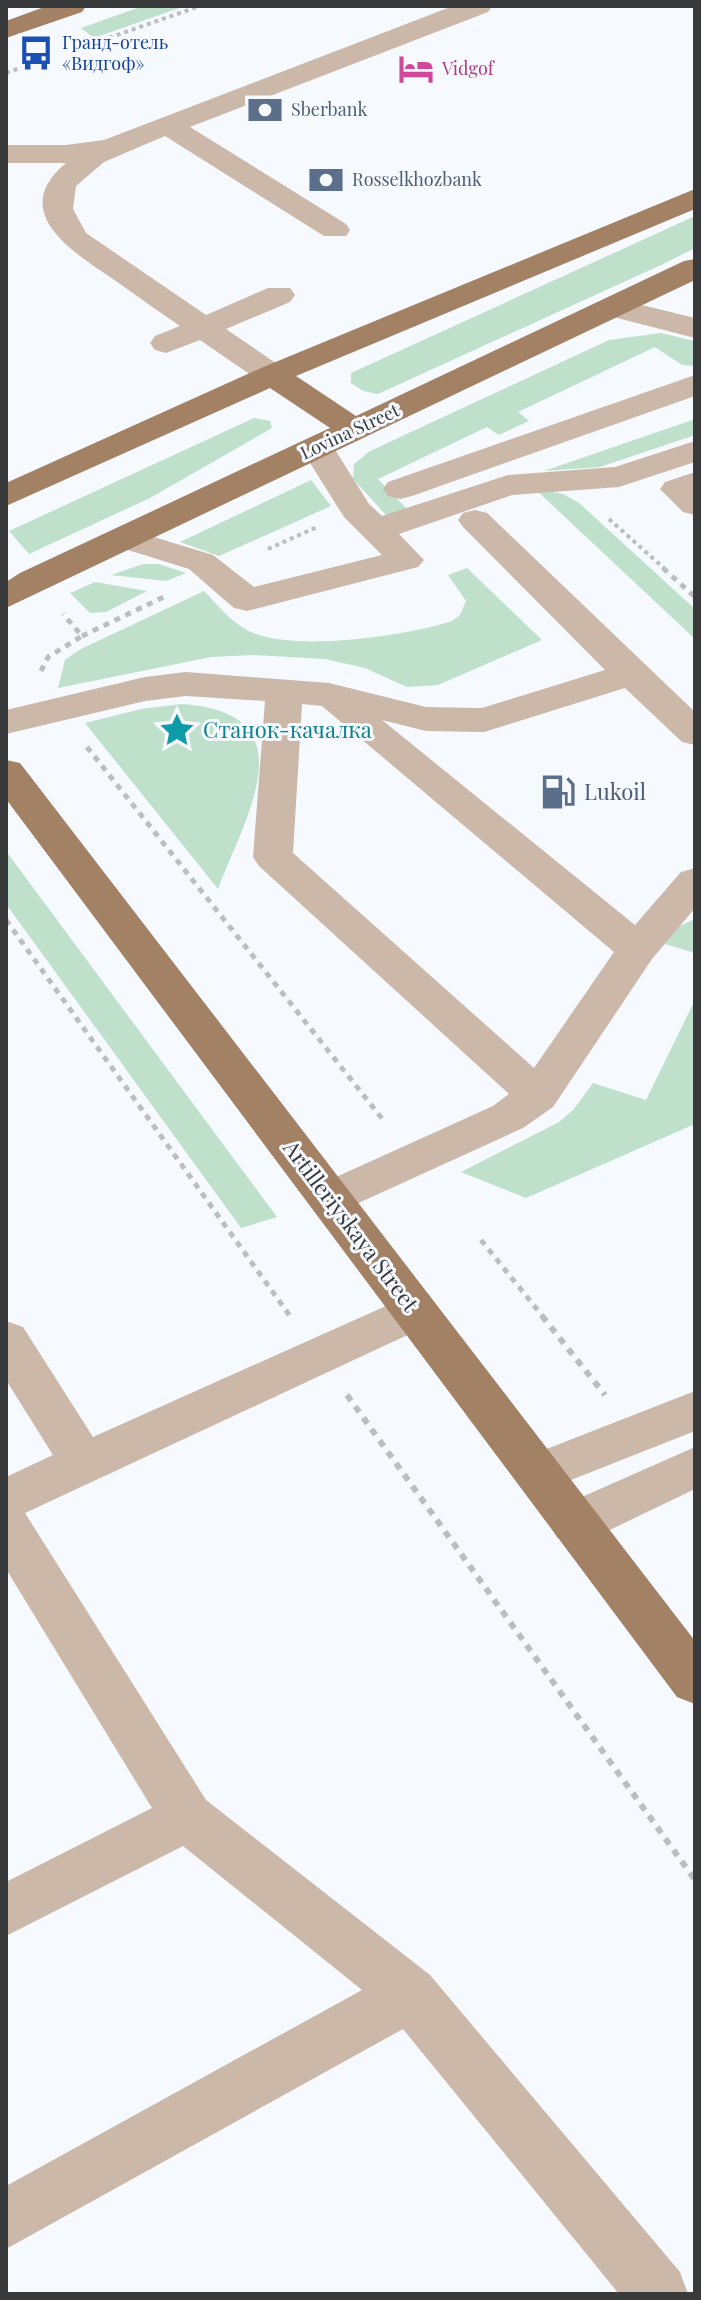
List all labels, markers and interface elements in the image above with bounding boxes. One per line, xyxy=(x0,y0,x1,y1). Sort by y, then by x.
place label: Гранд-отель «Видгоф» xyxy=(62,30,168,75)
bus stop icon: Гранд-отель «Видгоф» xyxy=(17,34,55,72)
hotel icon: Vidgof xyxy=(397,50,435,88)
place label: Vidgof xyxy=(441,56,496,80)
bank icon: Sberbank xyxy=(246,91,284,129)
place label: Sberbank xyxy=(291,97,367,121)
bank icon: Rosselkhozbank xyxy=(307,161,345,199)
place label: Rosselkhozbank xyxy=(352,167,482,191)
street label: Lovina Street xyxy=(296,397,404,465)
place icon: Станок-качалка xyxy=(158,711,196,749)
place label: Станок-качалка xyxy=(203,714,372,744)
fuel station icon: Lukoil xyxy=(539,773,577,811)
place label: Lukoil xyxy=(584,776,646,806)
street label: Artilleriyskaya Street xyxy=(277,1133,427,1318)

